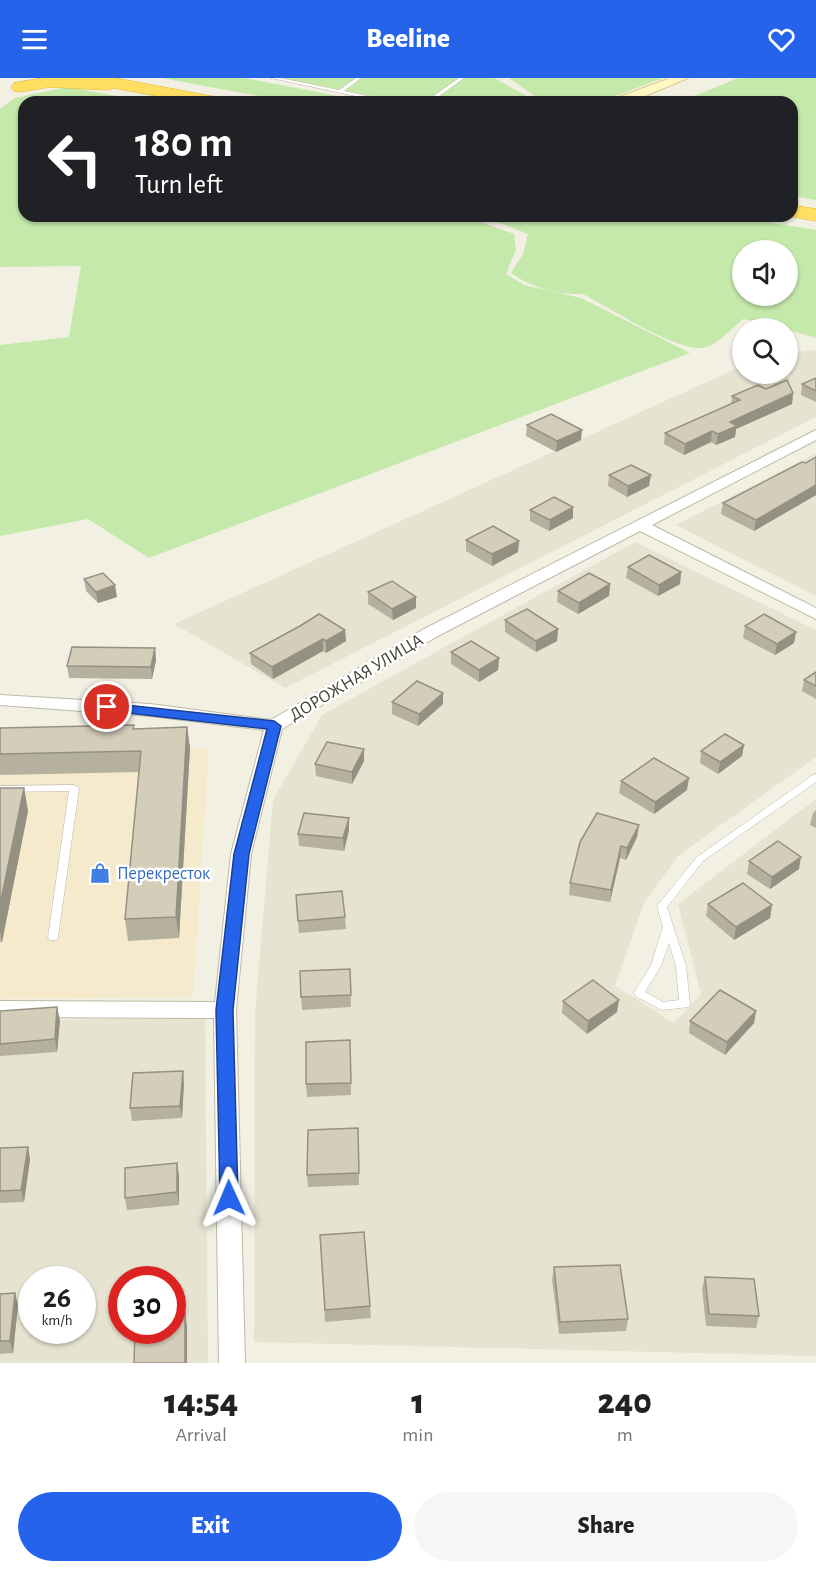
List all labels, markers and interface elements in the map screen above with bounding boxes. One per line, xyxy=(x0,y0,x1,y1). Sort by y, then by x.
icon: menu xyxy=(18,23,51,56)
icon: heart xyxy=(765,23,798,56)
text: Beeline xyxy=(366,25,450,52)
icon: left xyxy=(36,120,114,198)
text: 180 m xyxy=(135,122,233,164)
text: Turn left xyxy=(135,171,223,198)
map controls xyxy=(732,240,798,384)
button: sound xyxy=(732,240,798,306)
button: search xyxy=(732,318,798,384)
street label: ДОРОЖНАЯ УЛИЦА xyxy=(287,631,427,725)
pin xyxy=(81,681,132,732)
icon: arrive xyxy=(90,690,123,723)
shop icon: Перекресток xyxy=(88,861,112,885)
place label: Перекресток xyxy=(117,865,211,883)
position arrow xyxy=(197,1166,261,1230)
speed limit sign: 30 xyxy=(108,1266,186,1344)
text: 26 xyxy=(43,1283,71,1313)
text: km/h xyxy=(42,1313,72,1328)
text: 14:54 xyxy=(164,1384,238,1420)
text: 1 xyxy=(411,1384,425,1420)
text: 240 xyxy=(598,1384,652,1420)
text: Arrival xyxy=(175,1425,227,1445)
text: min xyxy=(402,1425,434,1445)
text: m xyxy=(617,1425,633,1445)
button: Exit xyxy=(18,1492,402,1561)
button: Share xyxy=(414,1492,798,1561)

